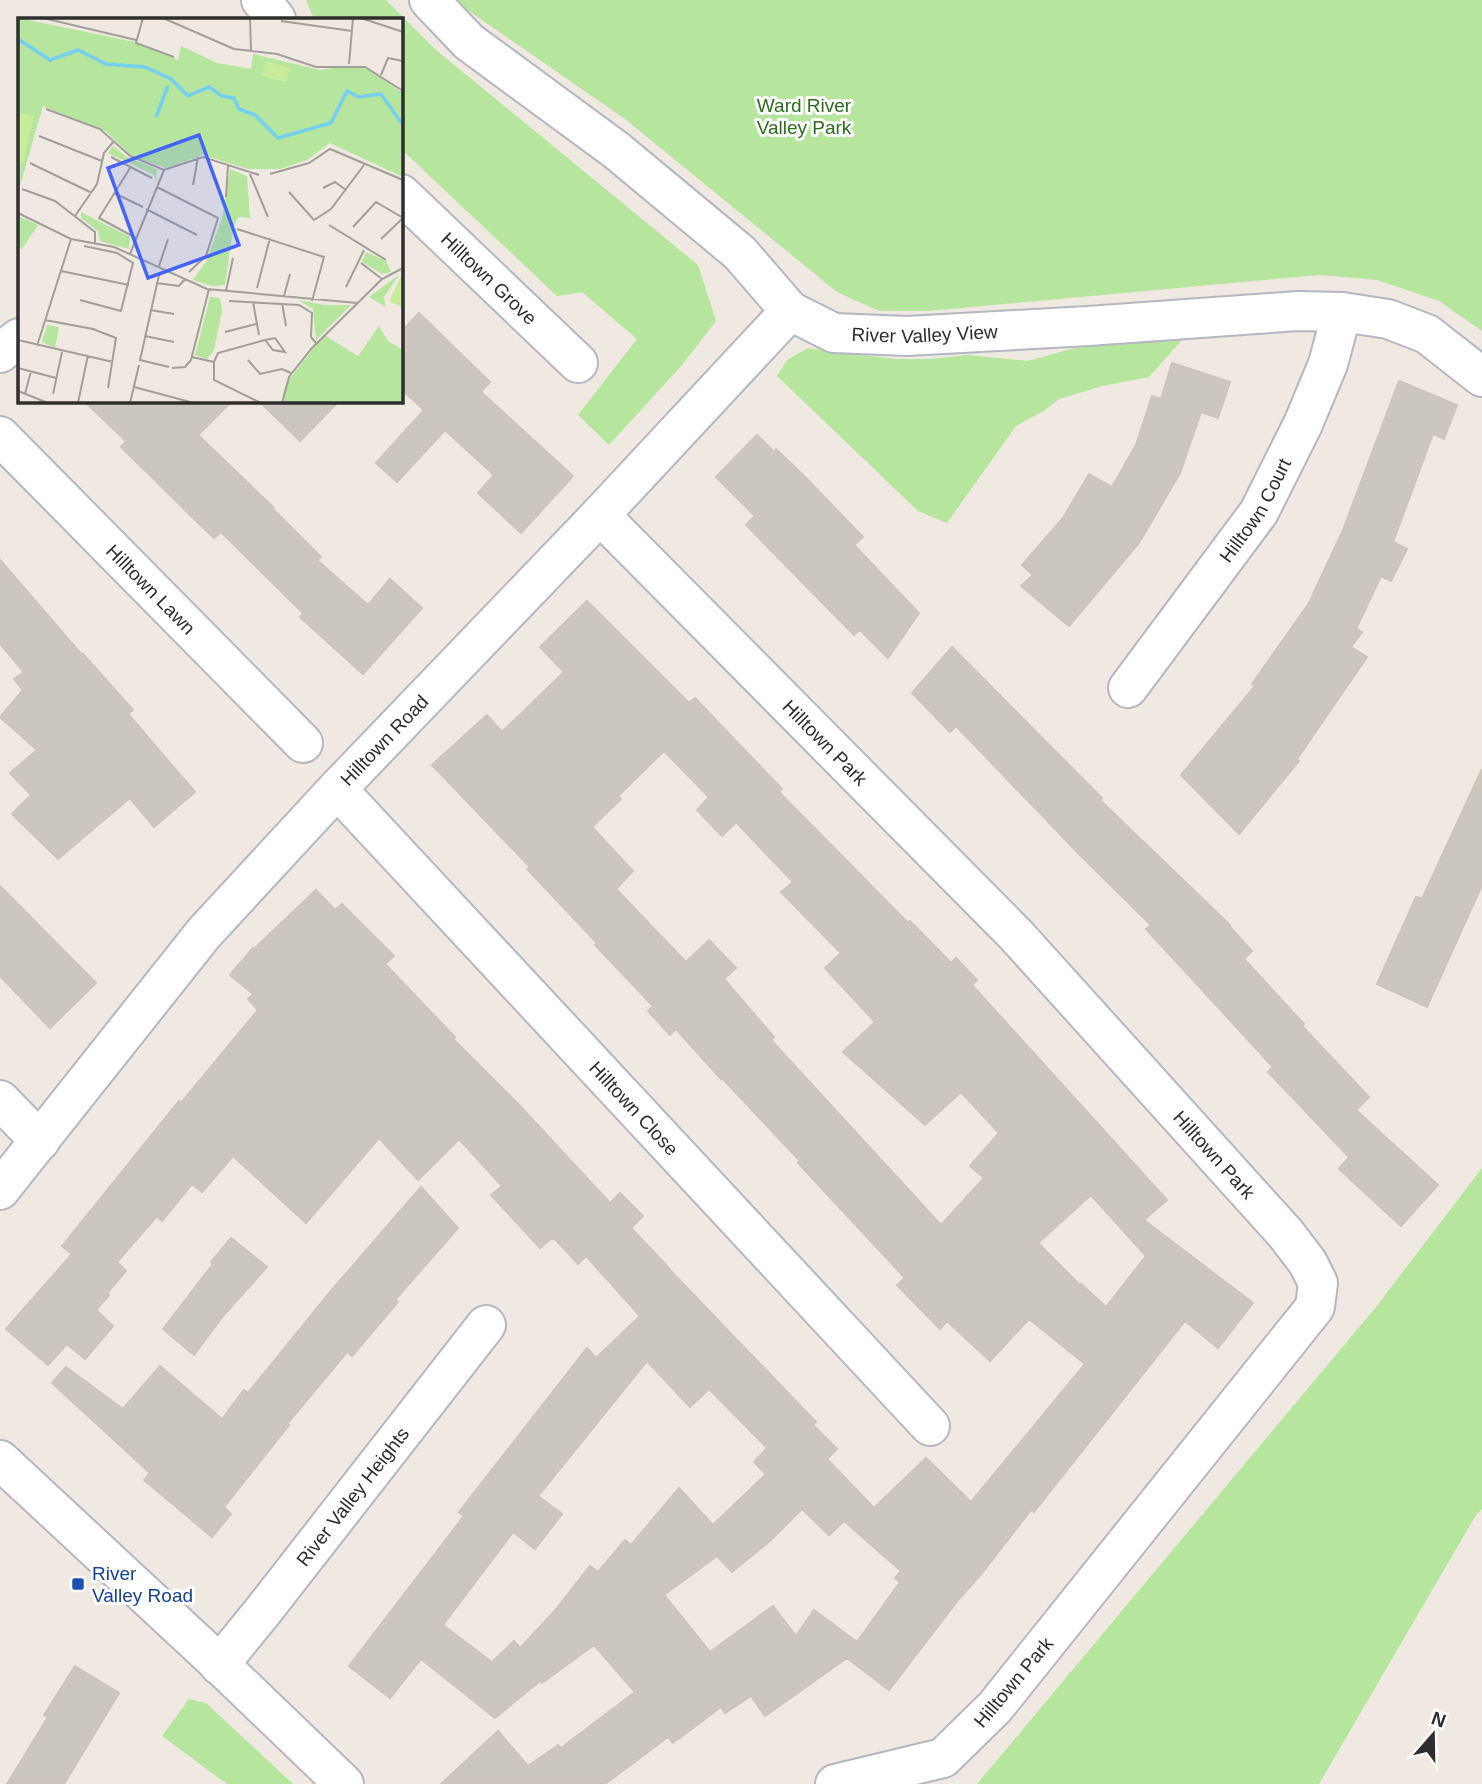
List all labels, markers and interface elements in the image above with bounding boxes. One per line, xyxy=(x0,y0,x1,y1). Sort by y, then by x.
inset map xyxy=(18,18,402,402)
park label: Ward River Valley Park xyxy=(757,95,852,138)
street label: Hilltown Grove xyxy=(437,228,541,329)
street label: River Valley View xyxy=(851,321,998,347)
street label: Hilltown Court xyxy=(1215,454,1295,566)
street label: Hilltown Lawn xyxy=(102,540,199,639)
street label: Hilltown Road xyxy=(336,691,433,790)
street label: Hilltown Park xyxy=(778,696,872,790)
street label: Hilltown Close xyxy=(585,1057,682,1160)
street label: Hilltown Park xyxy=(1169,1107,1259,1204)
street label: River Valley Heights xyxy=(292,1423,413,1570)
place label: River Valley Road xyxy=(92,1563,193,1606)
marker: River Valley Road xyxy=(70,1576,86,1592)
street label: Hilltown Park xyxy=(970,1633,1057,1732)
north arrow xyxy=(1398,1700,1468,1770)
text: N xyxy=(1429,1707,1449,1732)

